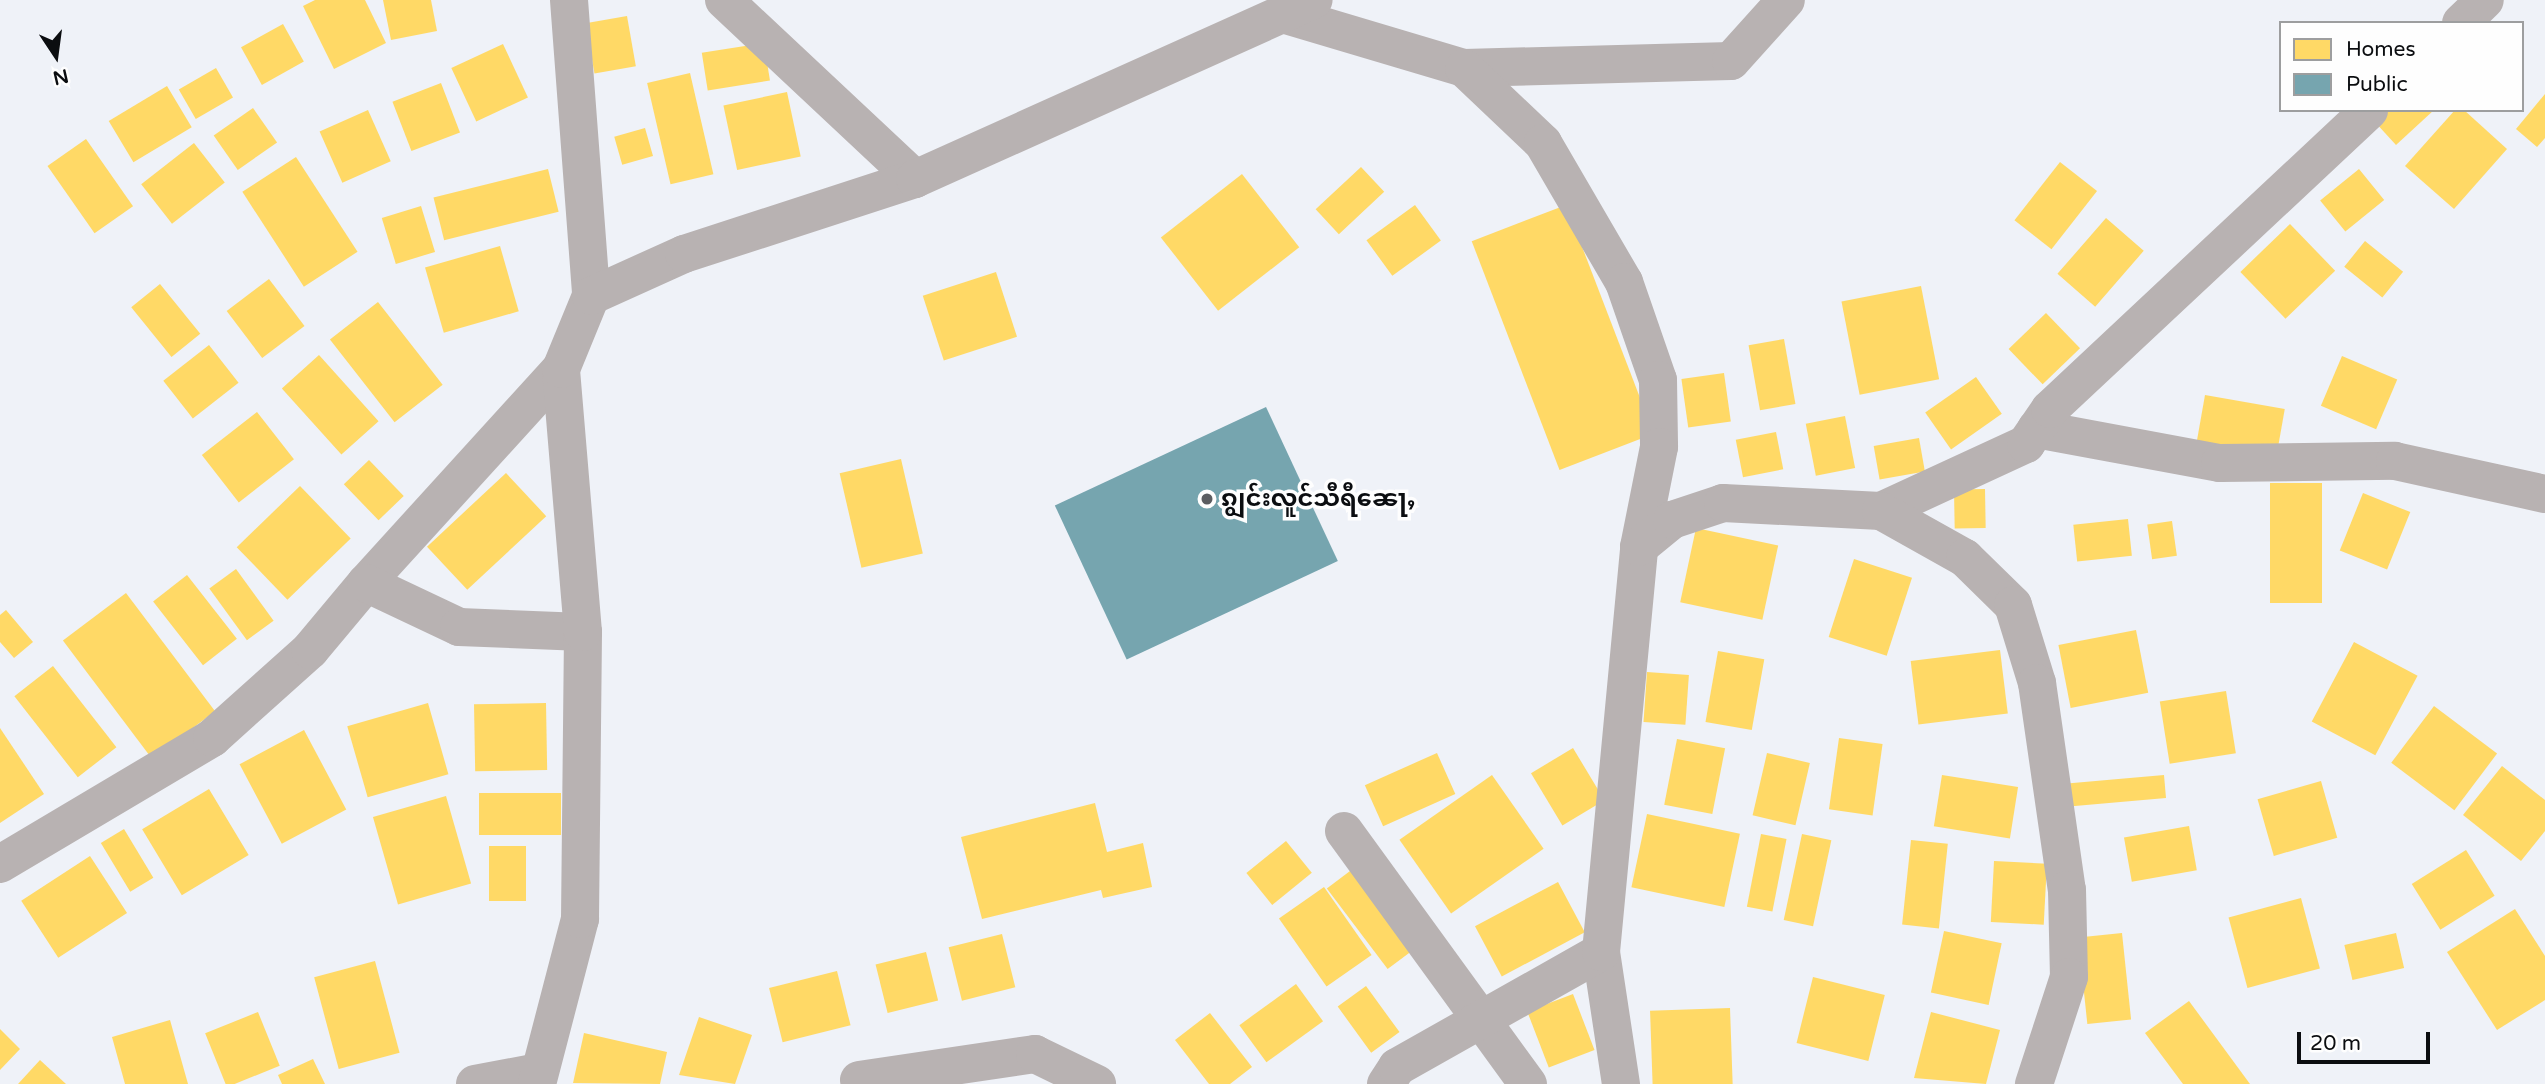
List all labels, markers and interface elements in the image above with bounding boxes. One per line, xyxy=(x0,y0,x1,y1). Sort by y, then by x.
north arrow xyxy=(21,21,91,91)
legend xyxy=(2279,21,2524,112)
text: Homes xyxy=(2346,37,2416,62)
text: N xyxy=(51,64,71,89)
text: Public xyxy=(2346,72,2408,97)
place label: ၵျွင်းလူင်သီရီၼေႃႇ xyxy=(1221,485,1416,513)
marker: ၵျွင်းလူင်သီရီၼေႃႇ xyxy=(1199,491,1215,507)
scale bar xyxy=(2300,1018,2433,1062)
text: 20 m xyxy=(2310,1031,2361,1056)

